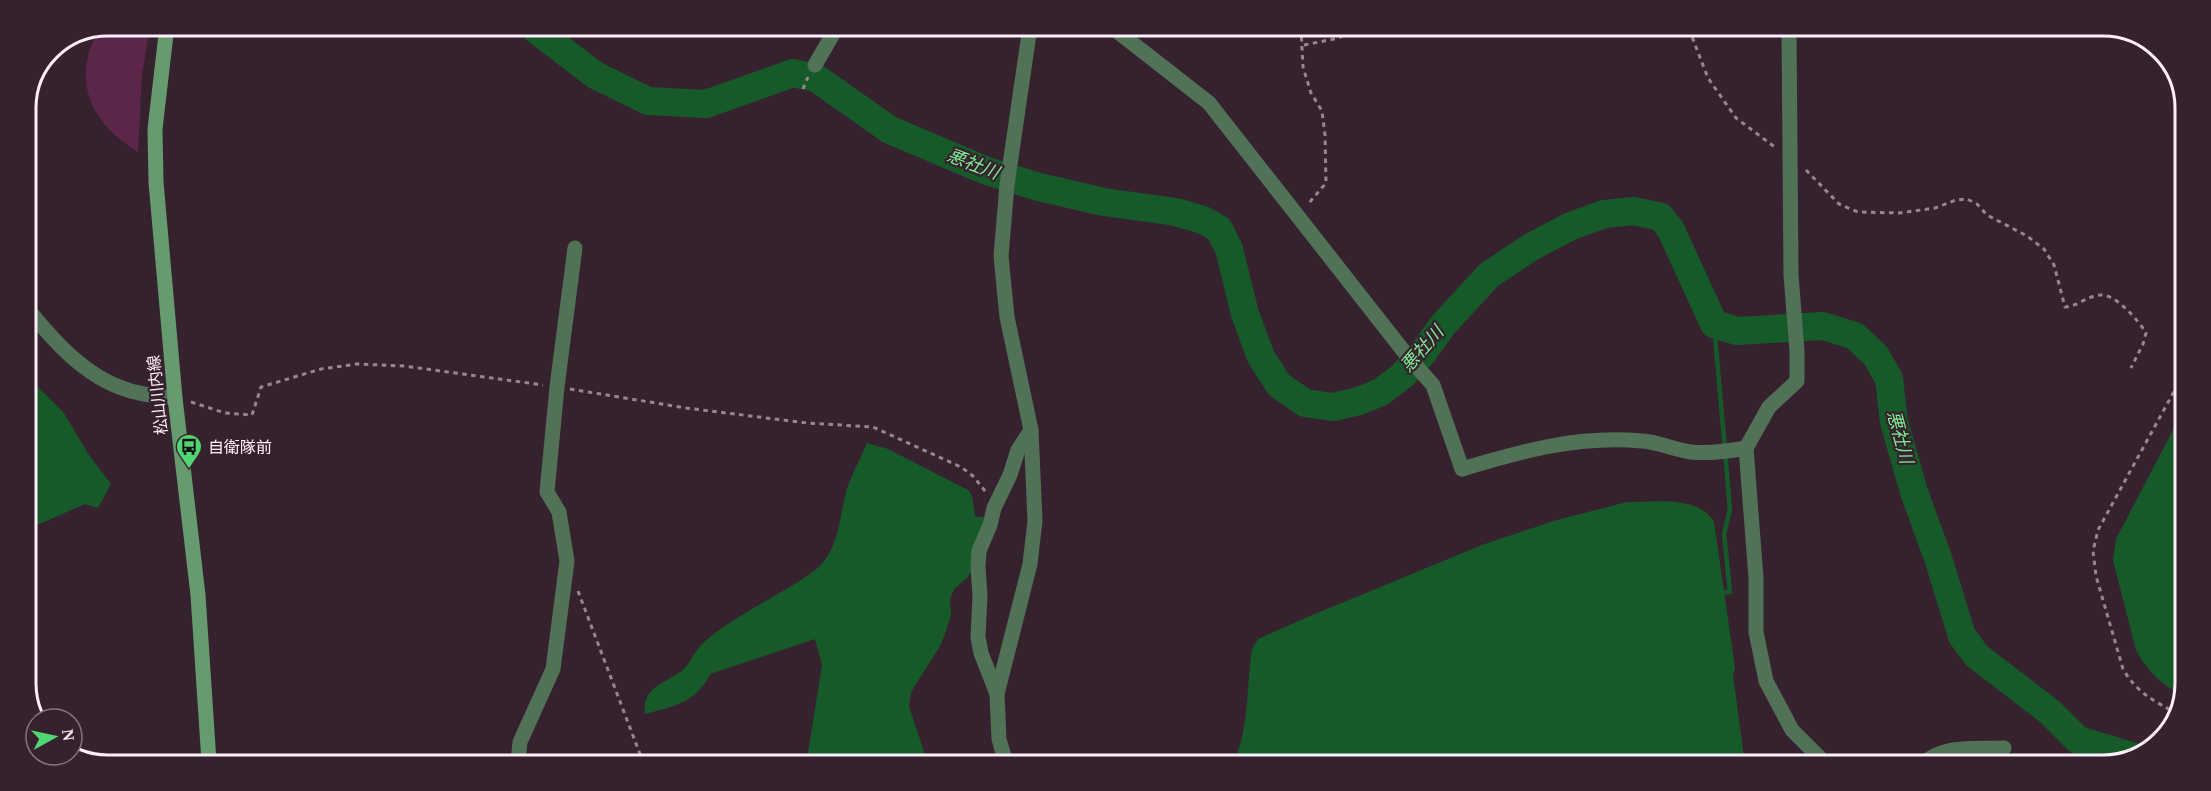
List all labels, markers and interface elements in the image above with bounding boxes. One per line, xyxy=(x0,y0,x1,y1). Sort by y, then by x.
water label: 悪社川 xyxy=(944,145,1004,184)
water label: 悪社川 xyxy=(1397,321,1449,376)
street label: 松山川内線 xyxy=(145,354,170,436)
water label: 悪社川 xyxy=(1883,408,1917,468)
bus stop icon: 自衛隊前 xyxy=(174,432,204,470)
place label: 自衛隊前 xyxy=(208,439,272,456)
north arrow xyxy=(24,707,84,767)
text: N xyxy=(59,728,78,742)

